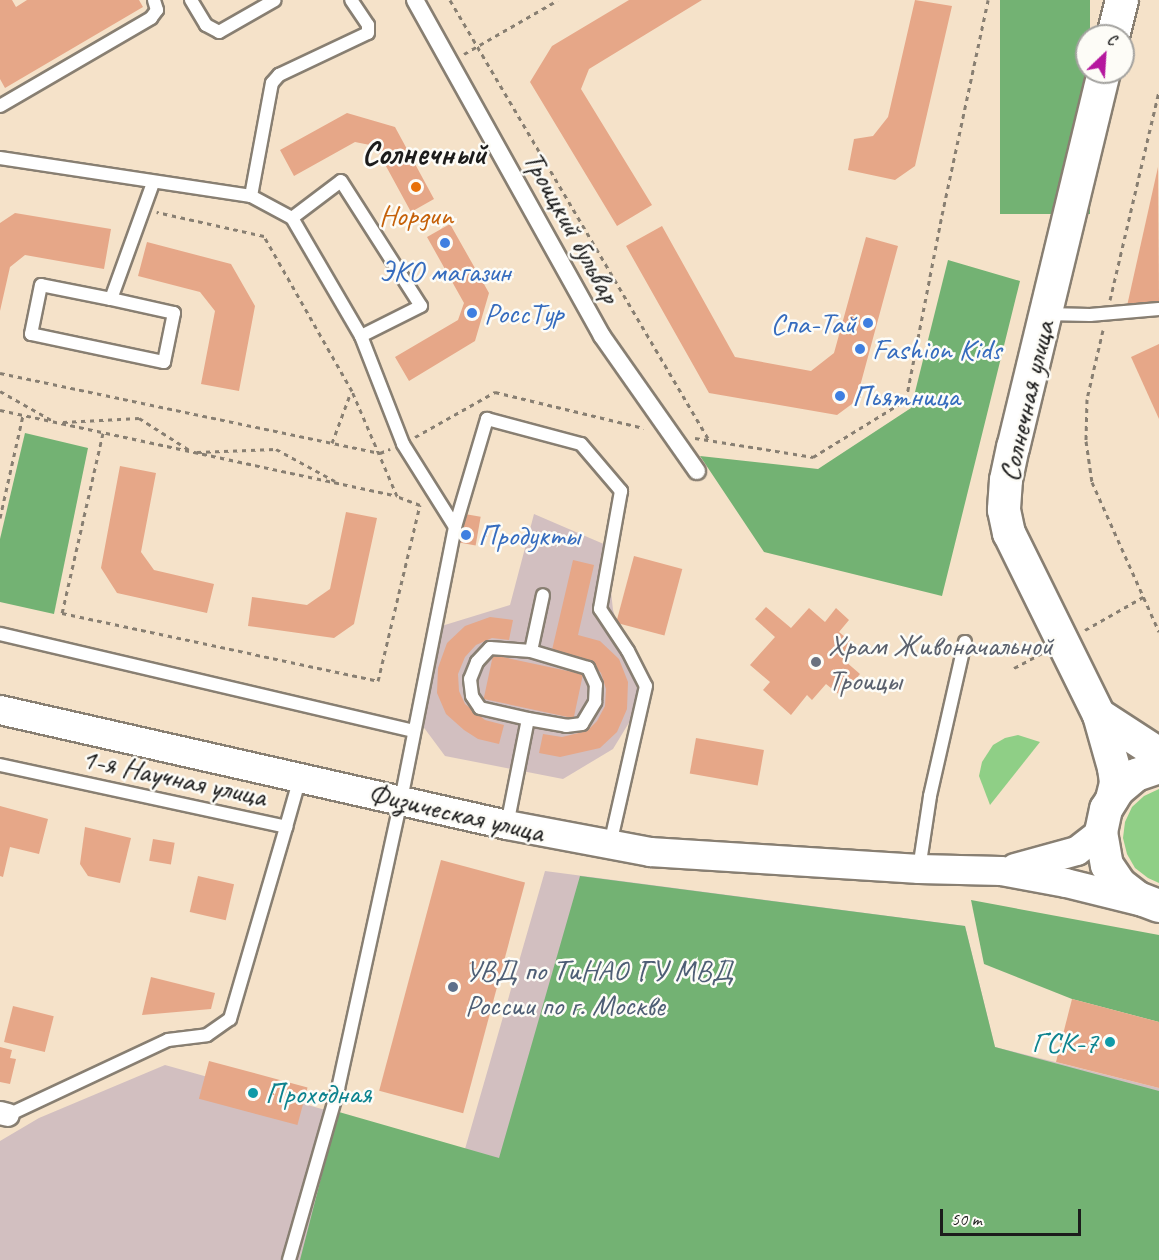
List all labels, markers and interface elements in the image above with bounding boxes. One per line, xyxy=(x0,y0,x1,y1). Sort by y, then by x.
north arrow xyxy=(1075,24,1135,84)
text: С xyxy=(1104,29,1120,50)
district label: Солнечный xyxy=(362,134,486,174)
street label: Троицкий бульвар xyxy=(515,145,629,309)
marker: Hopgun xyxy=(409,180,423,194)
place label: Hopgun xyxy=(379,197,453,233)
marker: ЭКО магазин xyxy=(438,236,452,250)
place label: ЭКО магазин xyxy=(379,253,511,289)
place label: РоссТур xyxy=(484,295,563,331)
place label: Спа-Тай xyxy=(770,305,856,341)
marker: РоссТур xyxy=(465,306,479,320)
marker: Спа-Тай xyxy=(861,316,875,330)
street label: Солнечная улица xyxy=(990,316,1062,486)
place label: Fashion Kids xyxy=(872,331,1002,367)
marker: Fashion Kids xyxy=(853,342,867,356)
place label: Пьятница xyxy=(852,378,960,414)
marker: Пьятница xyxy=(833,389,847,403)
place label: Продукты xyxy=(478,517,580,553)
marker: Продукты xyxy=(459,528,473,542)
place label: Храм Живоначальной Троицы xyxy=(828,627,1051,698)
marker: Храм Живоначальной Троицы xyxy=(809,655,823,669)
street label: 1-я Научная улица xyxy=(77,739,271,815)
street label: Физическая улица xyxy=(363,774,549,850)
place label: УВД по ТиНАО ГУ МВД России по г. Москве xyxy=(465,952,724,1022)
marker: УВД по ТиНАО ГУ МВД России по г. Москве xyxy=(446,980,460,994)
place label: ГСК-7 xyxy=(1032,1024,1098,1060)
marker: ГСК-7 xyxy=(1103,1035,1117,1049)
place label: Проходная xyxy=(265,1075,371,1111)
marker: Проходная xyxy=(246,1086,260,1100)
scale bar xyxy=(943,1197,1084,1235)
text: 50 m xyxy=(951,1208,982,1230)

